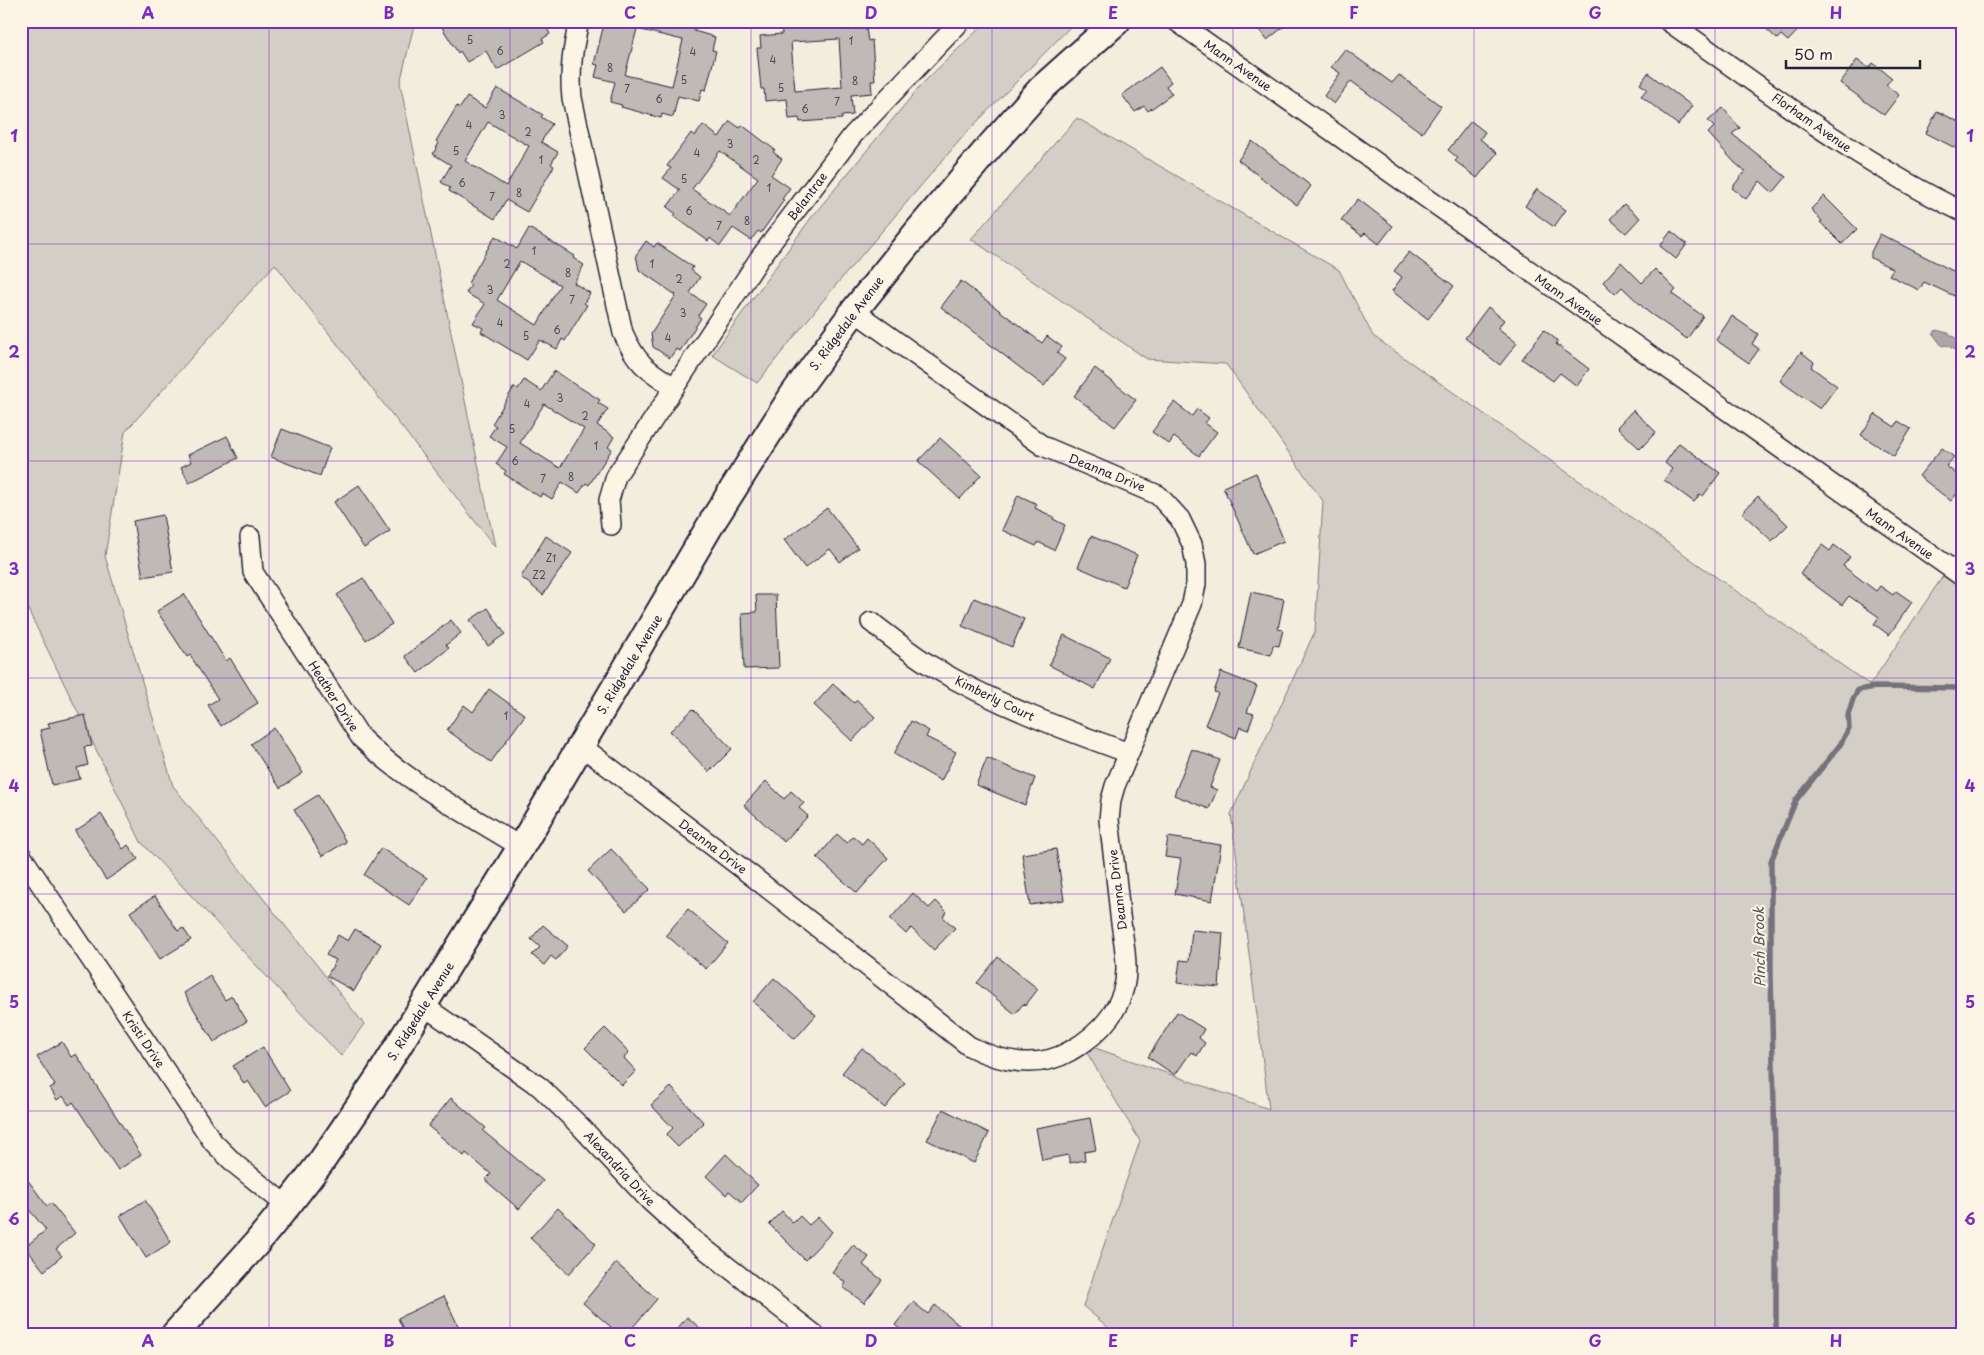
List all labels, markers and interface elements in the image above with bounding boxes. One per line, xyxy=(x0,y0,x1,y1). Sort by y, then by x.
text: A xyxy=(142,0,155,24)
text: B xyxy=(384,0,395,24)
text: C xyxy=(624,0,636,24)
text: D xyxy=(865,0,877,24)
text: E xyxy=(1108,0,1118,24)
text: F xyxy=(1349,0,1359,24)
text: G xyxy=(1588,0,1602,24)
text: H xyxy=(1830,0,1842,24)
house number: 5 xyxy=(467,32,473,47)
house number: 1 xyxy=(849,33,853,48)
street label: Mann Avenue xyxy=(1200,35,1276,95)
scale bar xyxy=(1786,38,1920,70)
text: 50 m xyxy=(1794,42,1833,65)
house number: 6 xyxy=(496,43,504,58)
house number: 4 xyxy=(690,44,697,59)
house number: 4 xyxy=(770,52,777,67)
house number: 8 xyxy=(607,60,613,75)
house number: 5 xyxy=(681,72,687,87)
house number: 8 xyxy=(852,73,858,88)
house number: 5 xyxy=(778,80,784,95)
house number: 7 xyxy=(624,81,630,96)
street label: Florham Avenue xyxy=(1769,88,1856,156)
house number: 6 xyxy=(655,91,663,106)
house number: 7 xyxy=(834,94,840,109)
house number: 6 xyxy=(801,101,809,116)
house number: 3 xyxy=(499,107,505,122)
house number: 4 xyxy=(466,117,473,132)
text: 1 xyxy=(10,123,18,147)
text: 1 xyxy=(1966,123,1974,147)
house number: 2 xyxy=(524,124,532,139)
house number: 3 xyxy=(727,136,733,151)
house number: 5 xyxy=(453,143,459,158)
house number: 4 xyxy=(694,145,701,160)
house number: 1 xyxy=(539,152,543,167)
house number: 2 xyxy=(752,152,760,167)
street label: Belantrae xyxy=(783,168,831,224)
house number: 5 xyxy=(681,171,687,186)
house number: 6 xyxy=(458,175,466,190)
house number: 1 xyxy=(767,180,771,195)
house number: 8 xyxy=(516,185,522,200)
house number: 7 xyxy=(489,189,495,204)
house number: 6 xyxy=(685,203,693,218)
house number: 8 xyxy=(744,213,750,228)
house number: 7 xyxy=(716,218,722,233)
house number: 1 xyxy=(532,243,536,258)
house number: 2 xyxy=(503,256,511,271)
house number: 1 xyxy=(650,256,654,271)
house number: 8 xyxy=(565,265,571,280)
street label: Mann Avenue xyxy=(1531,269,1607,329)
house number: 2 xyxy=(675,271,683,286)
street label: S. Ridgedale Avenue xyxy=(805,272,888,374)
house number: 3 xyxy=(487,282,493,297)
house number: 7 xyxy=(569,292,575,307)
house number: 3 xyxy=(680,305,686,320)
house number: 4 xyxy=(497,315,504,330)
house number: 6 xyxy=(553,322,561,337)
house number: 5 xyxy=(523,328,529,343)
house number: 4 xyxy=(665,330,672,345)
text: 2 xyxy=(8,339,20,363)
text: 2 xyxy=(1964,339,1976,363)
house number: 3 xyxy=(557,390,563,405)
house number: 4 xyxy=(524,396,531,411)
house number: 2 xyxy=(581,408,589,423)
house number: 5 xyxy=(509,421,515,436)
house number: 1 xyxy=(594,438,598,453)
street label: Deanna Drive xyxy=(1066,448,1148,496)
house number: 6 xyxy=(511,453,519,468)
house number: 8 xyxy=(568,469,574,484)
house number: 7 xyxy=(540,471,546,486)
street label: Mann Avenue xyxy=(1862,503,1938,563)
house number: Z1 xyxy=(546,550,556,565)
text: 3 xyxy=(9,556,19,580)
text: 3 xyxy=(1965,556,1975,580)
house number: Z2 xyxy=(532,567,546,582)
street label: S. Ridgedale Avenue xyxy=(592,610,666,717)
street label: Heather Drive xyxy=(304,657,364,735)
street label: Kimberly Court xyxy=(952,671,1038,725)
house number: 1 xyxy=(504,708,508,723)
text: 4 xyxy=(9,773,20,797)
text: 4 xyxy=(1965,773,1976,797)
street label: Deanna Drive xyxy=(675,814,751,878)
street label: Deanna Drive xyxy=(1103,849,1131,931)
water label: Pinch Brook xyxy=(1748,906,1770,987)
street label: S. Ridgedale Avenue xyxy=(382,958,458,1064)
text: 5 xyxy=(9,989,19,1013)
text: 5 xyxy=(1965,989,1975,1013)
street label: Kristi Drive xyxy=(118,1007,170,1071)
street label: Alexandria Drive xyxy=(580,1126,660,1210)
text: 6 xyxy=(8,1206,20,1230)
text: 6 xyxy=(1964,1206,1976,1230)
text: A xyxy=(142,1328,155,1352)
text: B xyxy=(384,1328,395,1352)
text: C xyxy=(624,1328,636,1352)
text: D xyxy=(865,1328,877,1352)
text: E xyxy=(1108,1328,1118,1352)
text: F xyxy=(1349,1328,1359,1352)
text: G xyxy=(1588,1328,1602,1352)
text: H xyxy=(1830,1328,1842,1352)

